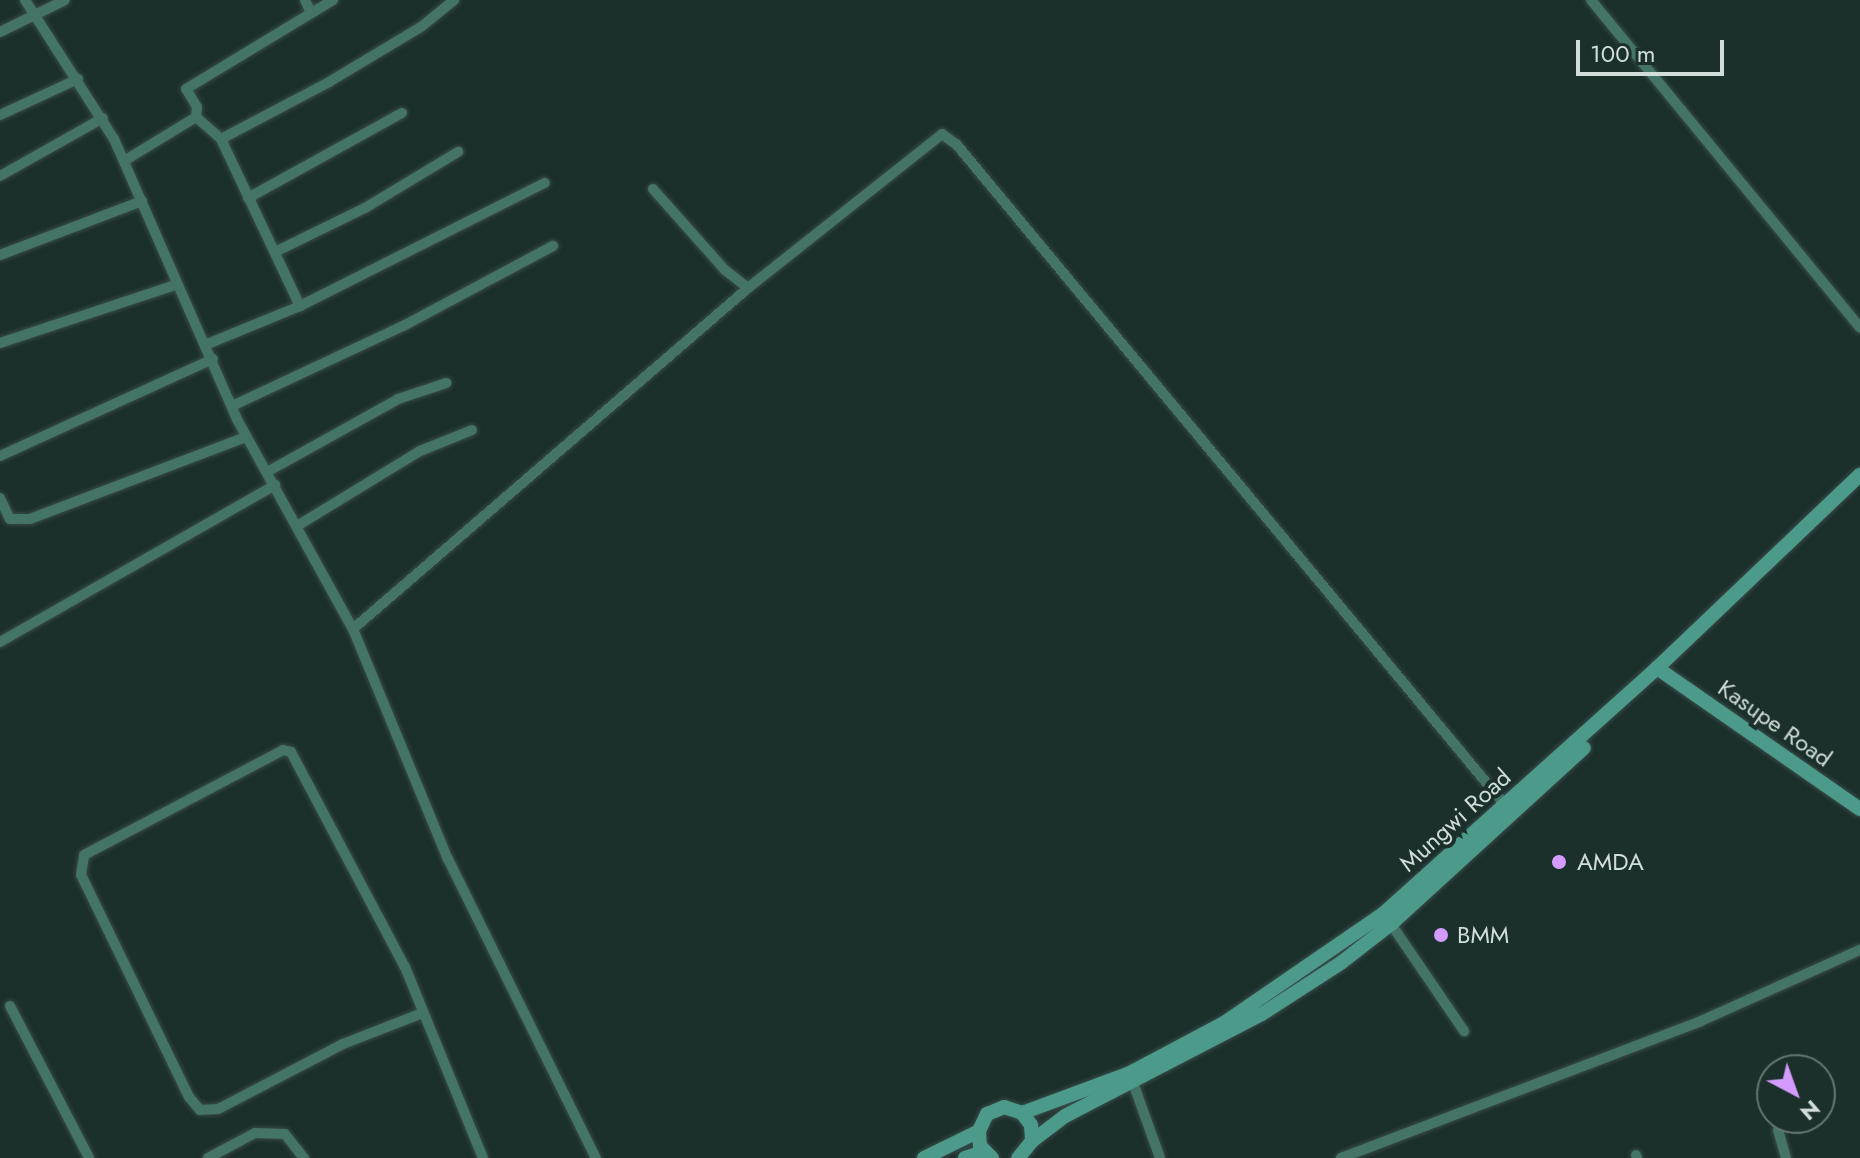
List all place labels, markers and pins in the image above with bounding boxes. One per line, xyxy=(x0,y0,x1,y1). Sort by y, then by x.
place label: AMDA xyxy=(1577,848,1644,876)
marker: AMDA xyxy=(1548,851,1570,873)
place label: BMM xyxy=(1457,921,1509,949)
marker: BMM xyxy=(1432,926,1450,944)

